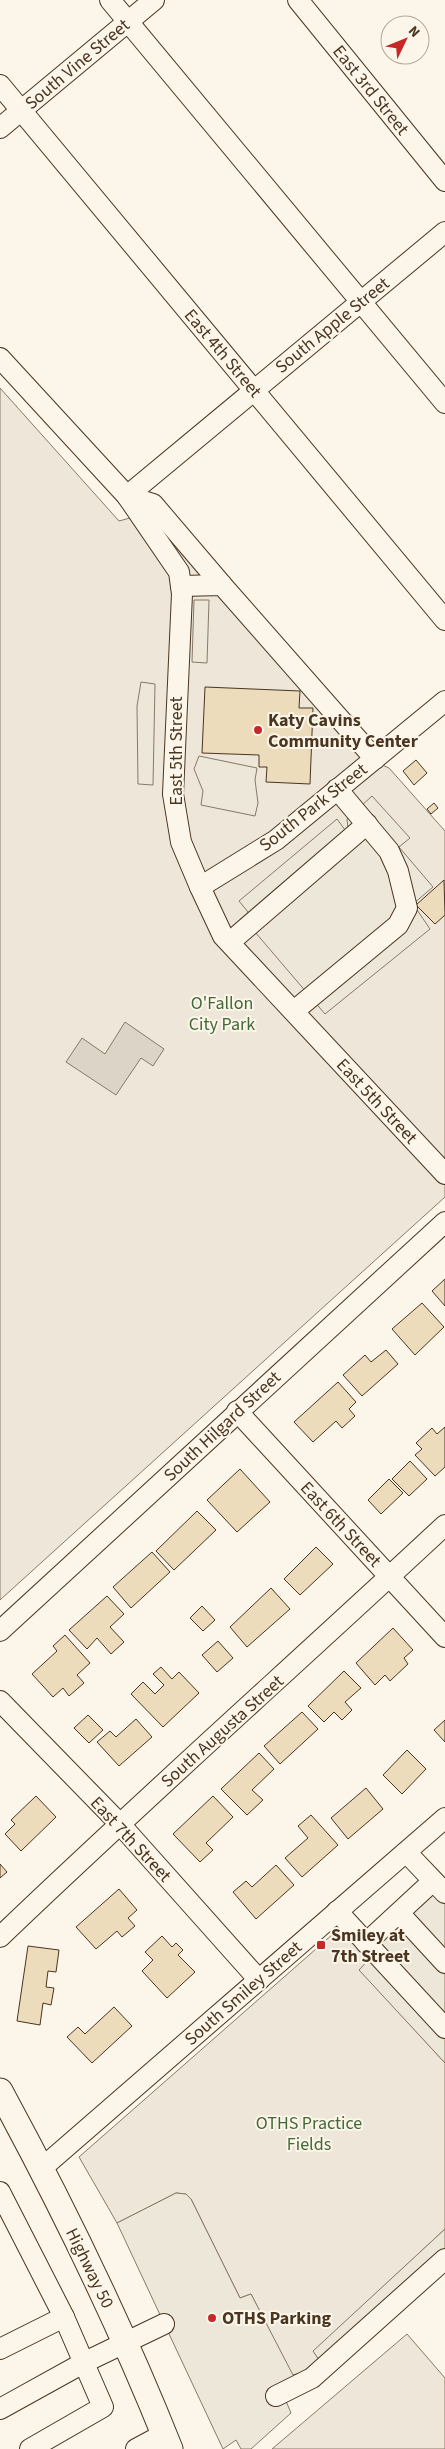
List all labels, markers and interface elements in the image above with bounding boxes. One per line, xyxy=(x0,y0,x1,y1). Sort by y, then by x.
street label: South Vine Street xyxy=(20,13,135,116)
north arrow xyxy=(380,15,430,65)
text: N xyxy=(403,22,424,42)
street label: East 3rd Street xyxy=(327,40,415,141)
street label: South Apple Street xyxy=(270,271,395,379)
street label: East 4th Street xyxy=(178,304,267,403)
street label: East 5th Street xyxy=(164,697,189,805)
place label: Katy Cavins Community Center xyxy=(268,708,419,754)
marker: Katy Cavins Community Center xyxy=(252,724,264,736)
street label: South Park Street xyxy=(254,757,373,858)
park label: O'Fallon City Park xyxy=(189,991,255,1037)
street label: East 5th Street xyxy=(330,1053,423,1150)
street label: South Hilgard Street xyxy=(158,1365,286,1487)
street label: East 6th Street xyxy=(294,1476,387,1573)
street label: South Augusta Street xyxy=(155,1669,289,1793)
street label: East 7th Street xyxy=(84,1791,177,1888)
place label: Smiley at 7th Street xyxy=(331,1923,410,1969)
street label: South Smiley Street xyxy=(179,1935,307,2051)
marker: Smiley at 7th Street xyxy=(315,1939,327,1951)
park label: OTHS Practice Fields xyxy=(256,2111,362,2157)
street label: Highway 50 xyxy=(59,2224,120,2313)
place label: OTHS Parking xyxy=(222,2306,331,2331)
marker: OTHS Parking xyxy=(206,2312,218,2324)

